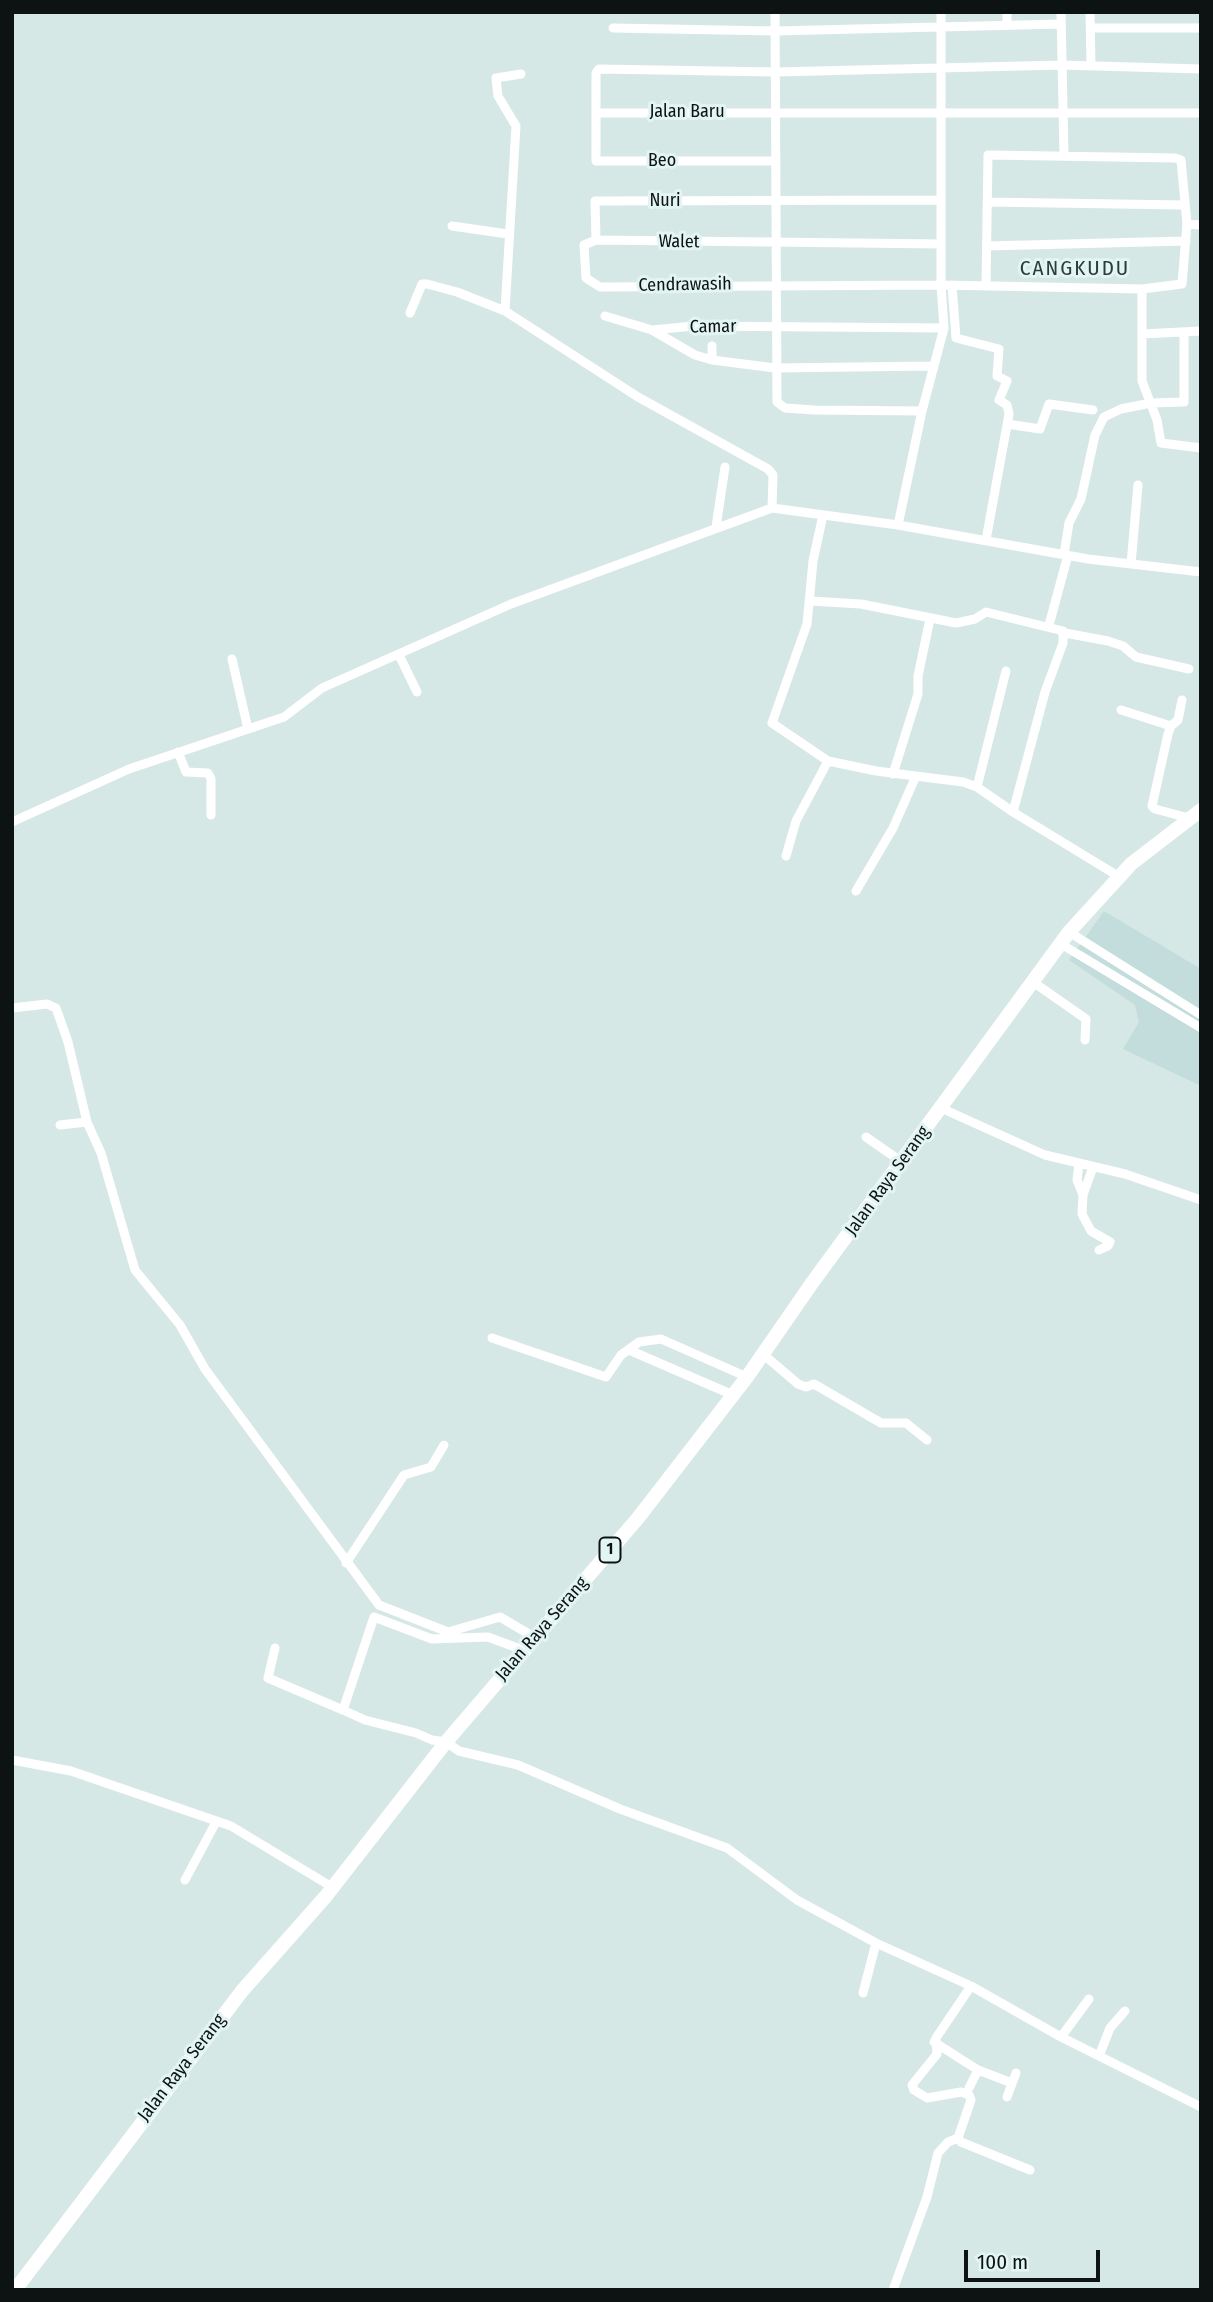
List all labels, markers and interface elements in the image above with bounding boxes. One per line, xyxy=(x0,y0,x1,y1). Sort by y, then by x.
street label: Jalan Baru xyxy=(649,101,725,123)
street label: Beo xyxy=(648,150,676,172)
street label: Nuri xyxy=(649,190,681,212)
street label: Walet xyxy=(658,231,700,253)
district label: CANGKUDU xyxy=(1021,256,1129,282)
street label: Cendrawasih xyxy=(638,273,732,297)
street label: Camar xyxy=(689,316,737,338)
street label: Jalan Raya Serang xyxy=(841,1122,935,1240)
road number: 1 xyxy=(600,1538,620,1562)
street label: Jalan Raya Serang xyxy=(491,1573,593,1685)
street label: Jalan Raya Serang xyxy=(133,2010,231,2126)
scale bar xyxy=(968,2236,1104,2280)
text: 100 m xyxy=(977,2249,1028,2275)

